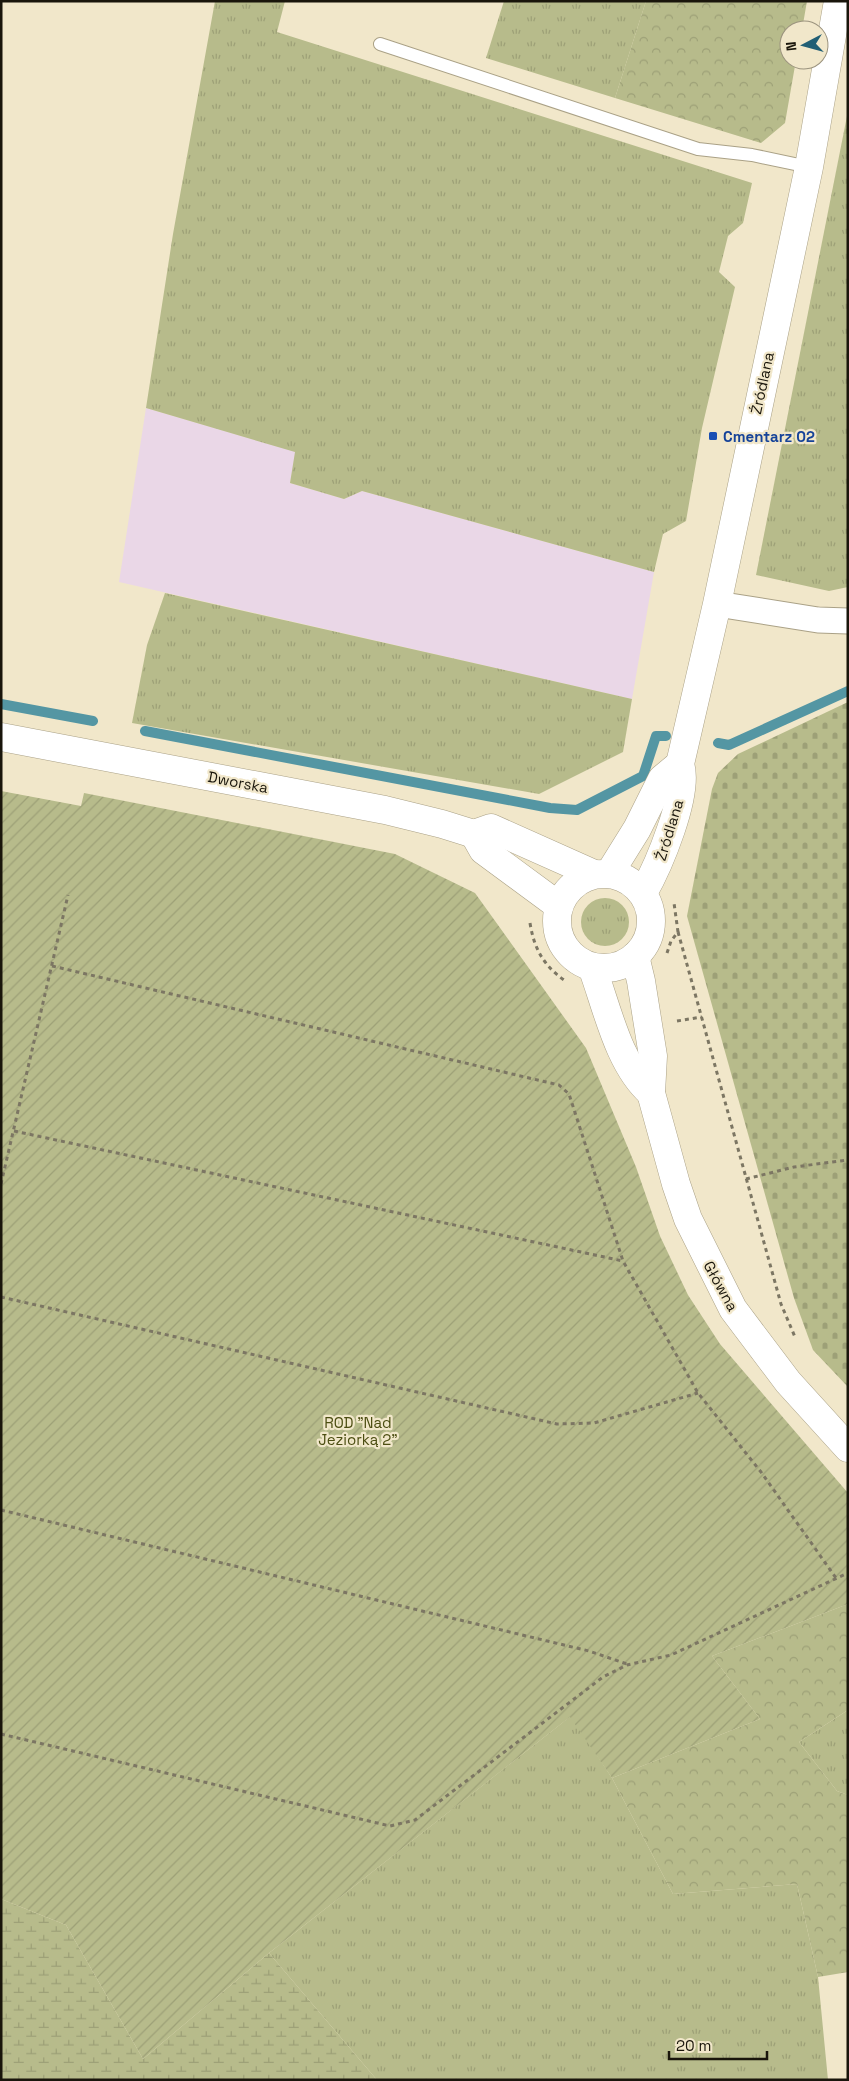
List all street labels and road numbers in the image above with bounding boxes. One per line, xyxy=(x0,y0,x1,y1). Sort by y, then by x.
street label: Źródlana xyxy=(746,350,778,416)
street label: Dworska xyxy=(206,767,270,797)
street label: Źródlana xyxy=(651,797,687,863)
street label: Główna xyxy=(700,1258,743,1315)

